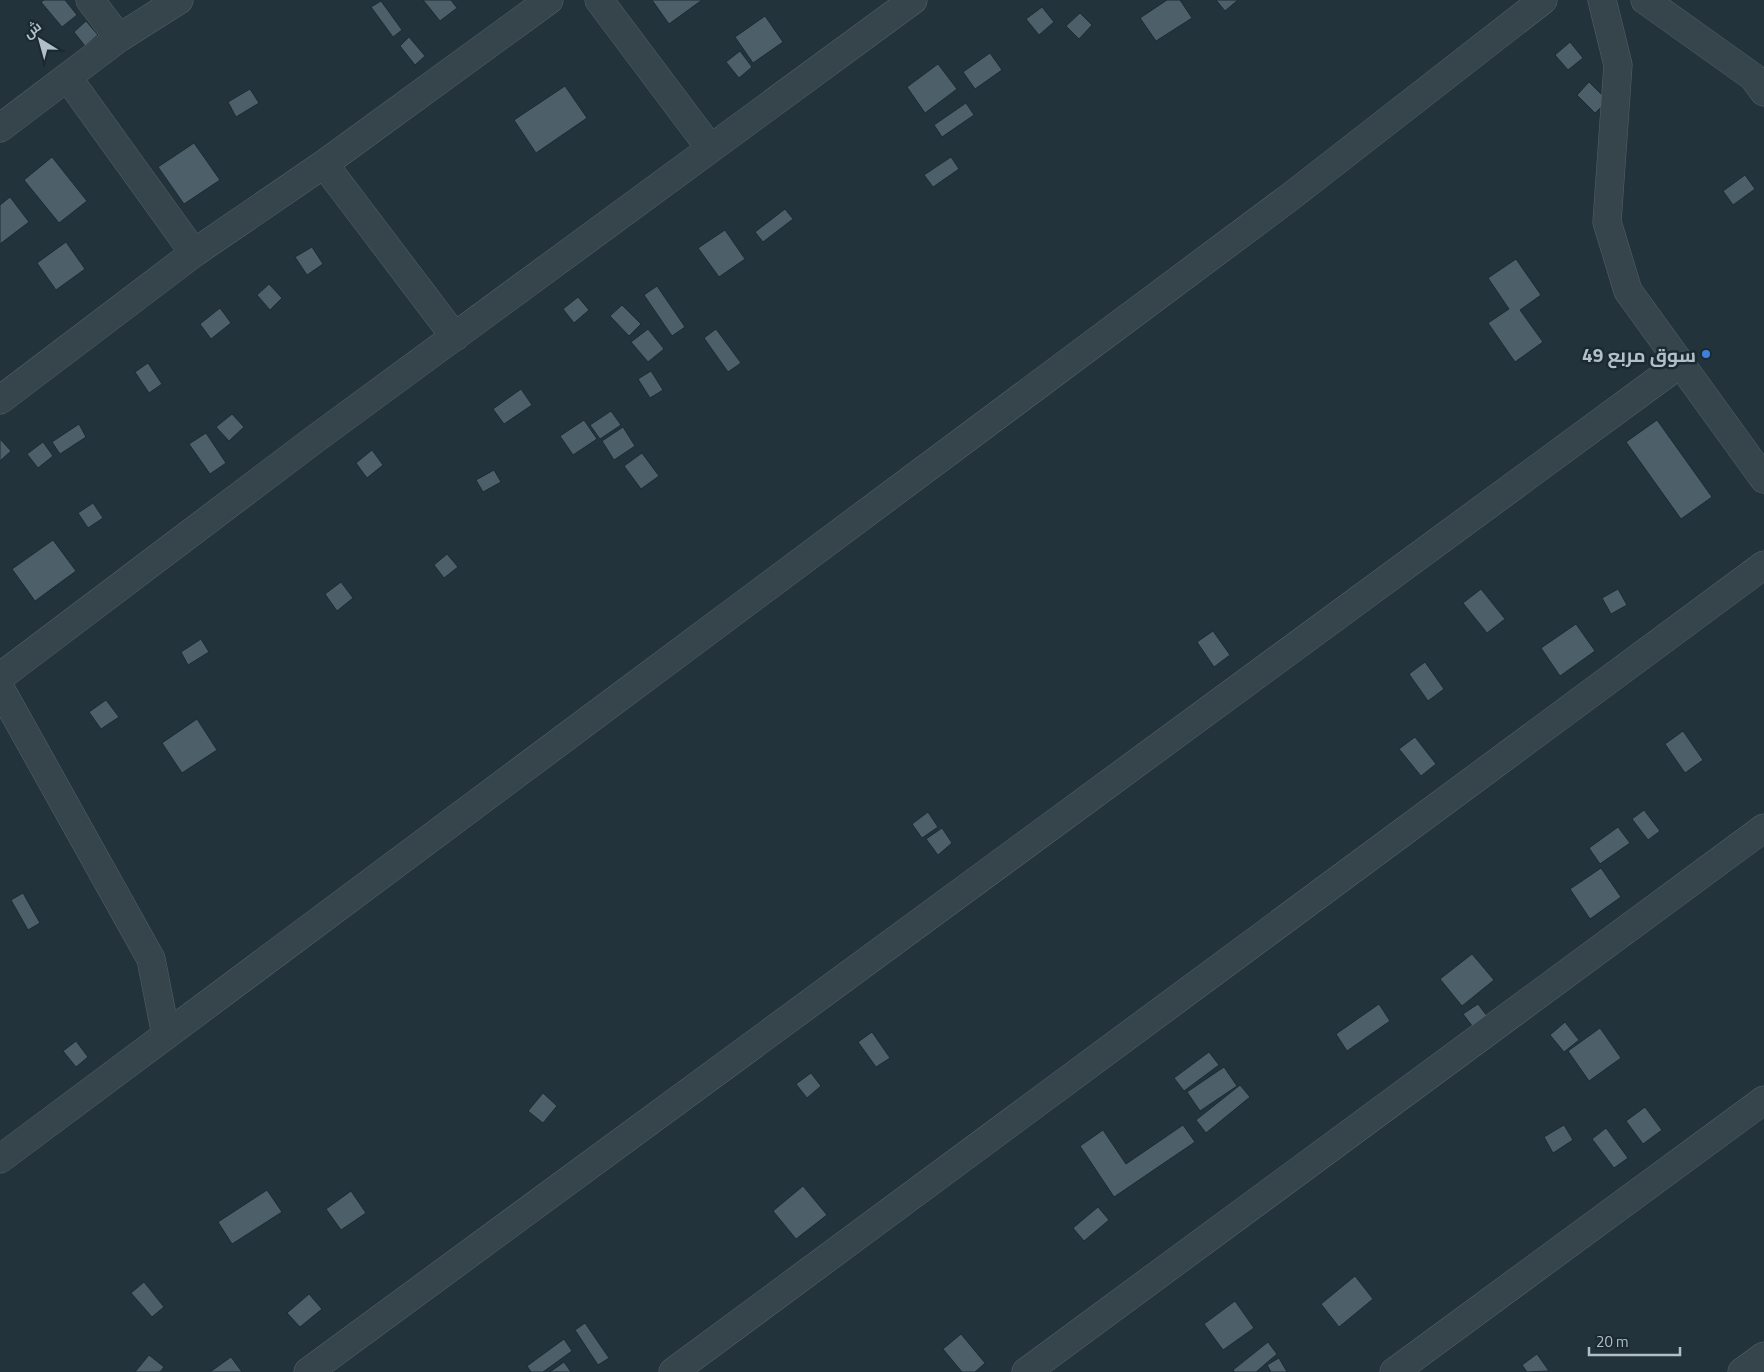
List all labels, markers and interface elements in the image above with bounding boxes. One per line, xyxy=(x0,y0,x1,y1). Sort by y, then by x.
north arrow xyxy=(15,15,65,65)
text: ش xyxy=(18,15,45,43)
place label: سوق مربع 49 xyxy=(1582,340,1696,369)
marker: سوق مربع 49 xyxy=(1700,348,1712,360)
scale bar xyxy=(1589,1324,1680,1356)
text: 20 m xyxy=(1596,1330,1629,1353)

